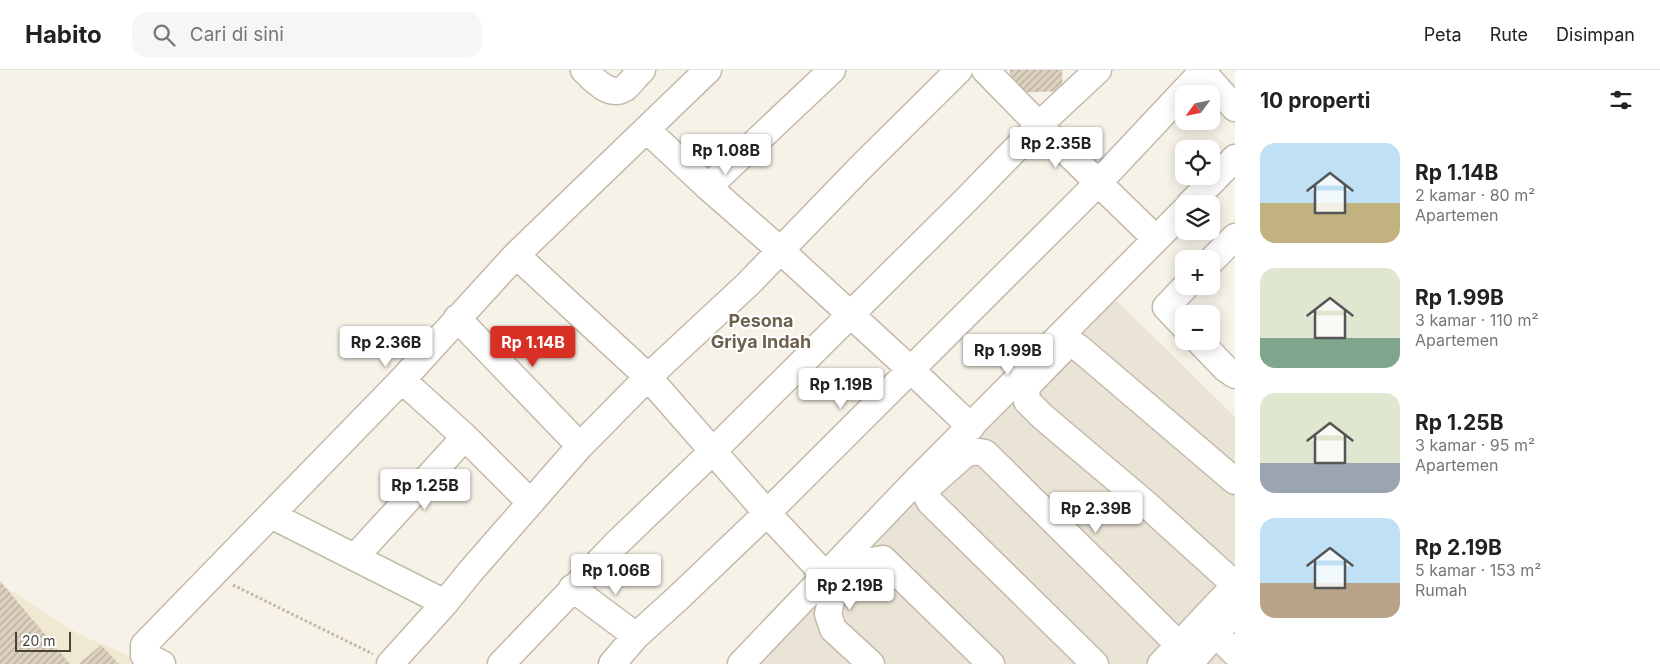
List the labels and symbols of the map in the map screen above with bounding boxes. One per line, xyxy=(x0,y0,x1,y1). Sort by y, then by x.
north arrow xyxy=(1175,85,1220,130)
pin: Rp 2.35B xyxy=(1004,126,1108,169)
pin: Rp 1.08B xyxy=(674,134,778,176)
district label: Pesona Griya Indah xyxy=(711,310,811,352)
pin: Rp 2.36B xyxy=(334,326,438,368)
pin: Rp 1.14B xyxy=(481,326,585,368)
pin: Rp 1.99B xyxy=(956,334,1060,376)
pin: Rp 1.19B xyxy=(789,368,893,410)
pin: Rp 1.25B xyxy=(373,468,477,511)
pin: Rp 2.39B xyxy=(1044,492,1148,534)
pin: Rp 1.06B xyxy=(564,554,668,596)
pin: Rp 2.19B xyxy=(798,568,902,611)
scale bar xyxy=(15,629,71,652)

